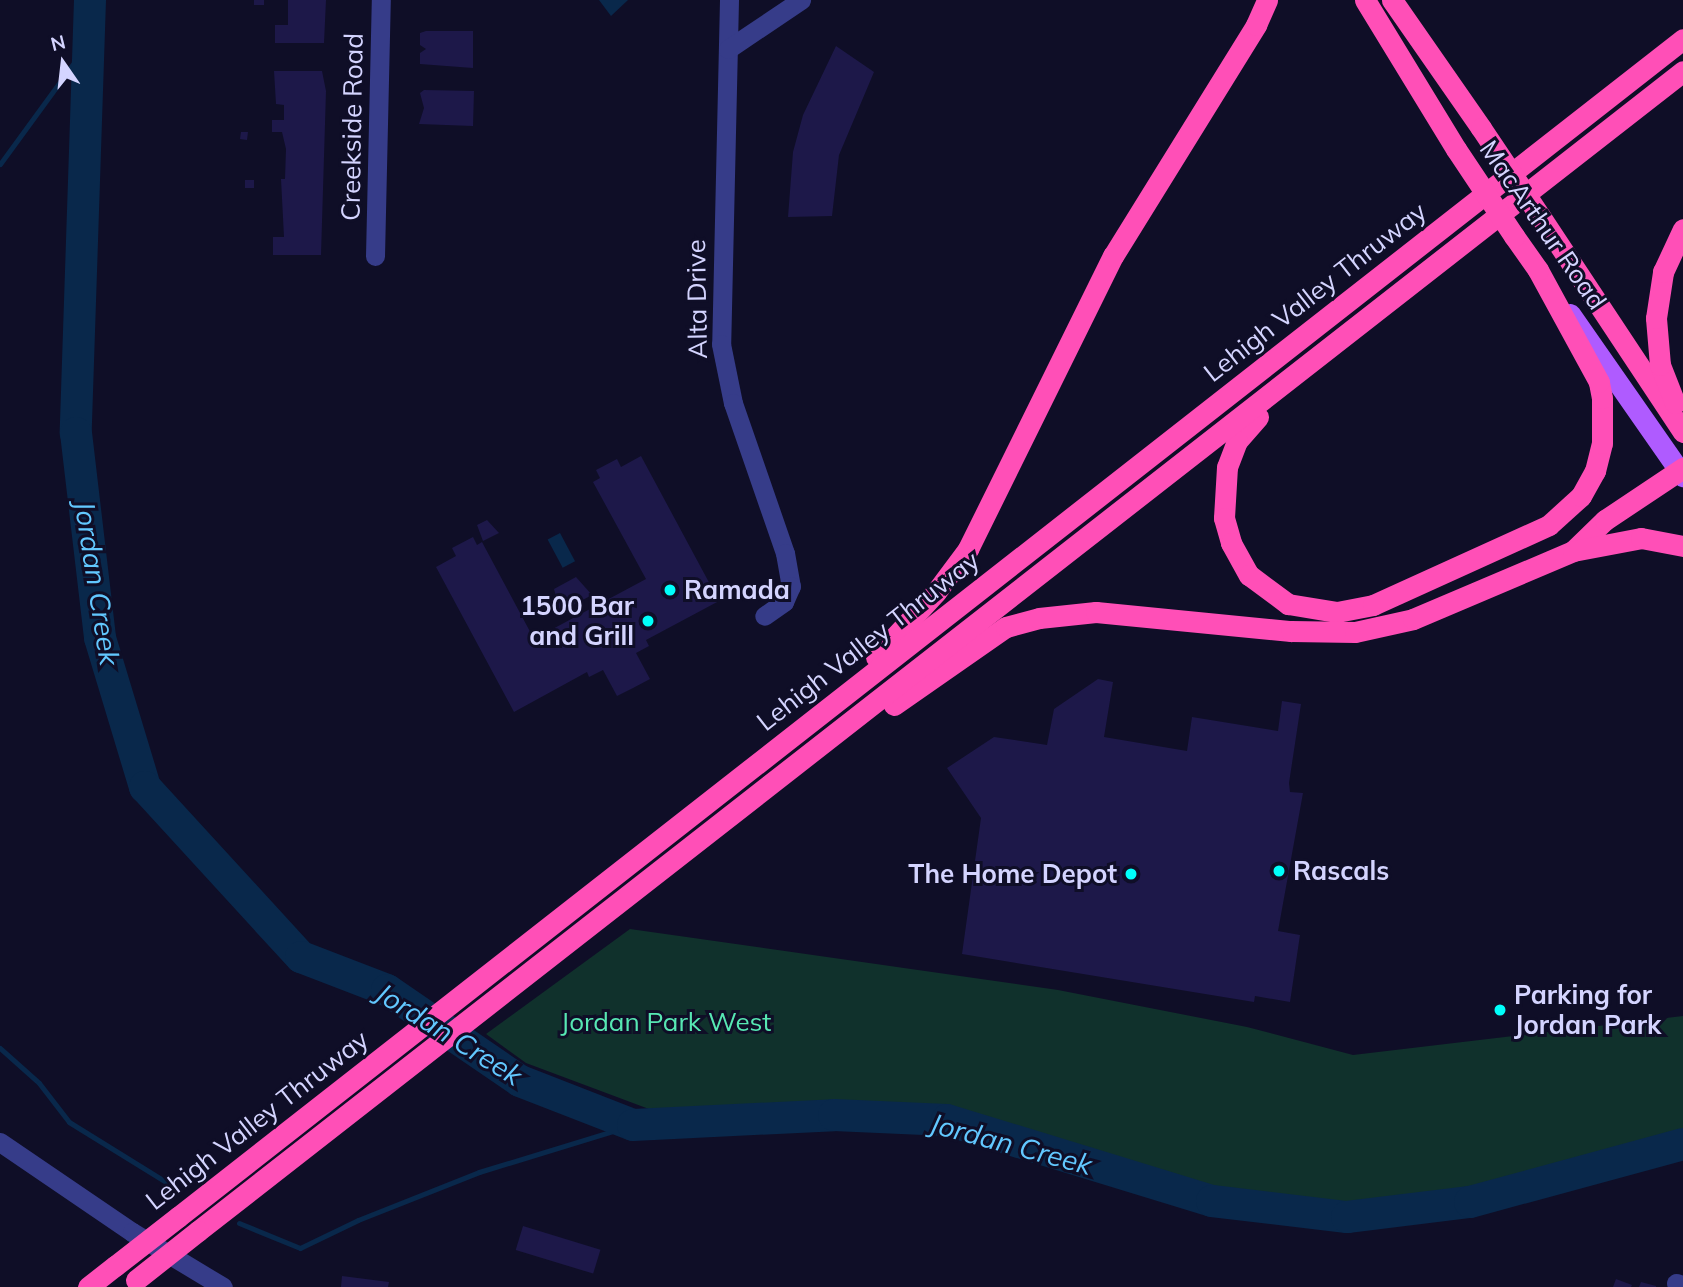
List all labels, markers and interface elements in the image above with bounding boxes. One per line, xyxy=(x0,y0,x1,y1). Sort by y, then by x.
north arrow xyxy=(28,28,98,98)
text: N xyxy=(48,29,68,56)
street label: Creekside Road xyxy=(335,33,369,221)
street label: MacArthur Road xyxy=(1473,134,1613,316)
street label: Lehigh Valley Thruway xyxy=(1198,196,1432,388)
street label: Alta Drive xyxy=(680,239,714,359)
water label: Jordan Creek xyxy=(67,498,127,668)
street label: Lehigh Valley Thruway xyxy=(751,545,985,737)
place label: Ramada xyxy=(684,574,790,606)
marker: Ramada xyxy=(662,582,678,598)
place label: 1500 Bar and Grill xyxy=(520,590,634,652)
marker: 1500 Bar and Grill xyxy=(640,613,656,629)
place label: Rascals xyxy=(1293,855,1389,887)
place label: The Home Depot xyxy=(908,858,1117,890)
marker: Rascals xyxy=(1271,863,1287,879)
marker: The Home Depot xyxy=(1123,866,1139,882)
water label: Jordan Creek xyxy=(369,976,529,1092)
place label: Parking for Jordan Park xyxy=(1514,979,1661,1040)
marker: Parking for Jordan Park xyxy=(1492,1002,1508,1018)
park label: Jordan Park West xyxy=(561,1006,771,1038)
street label: Lehigh Valley Thruway xyxy=(140,1024,374,1216)
water label: Jordan Creek xyxy=(926,1106,1096,1182)

